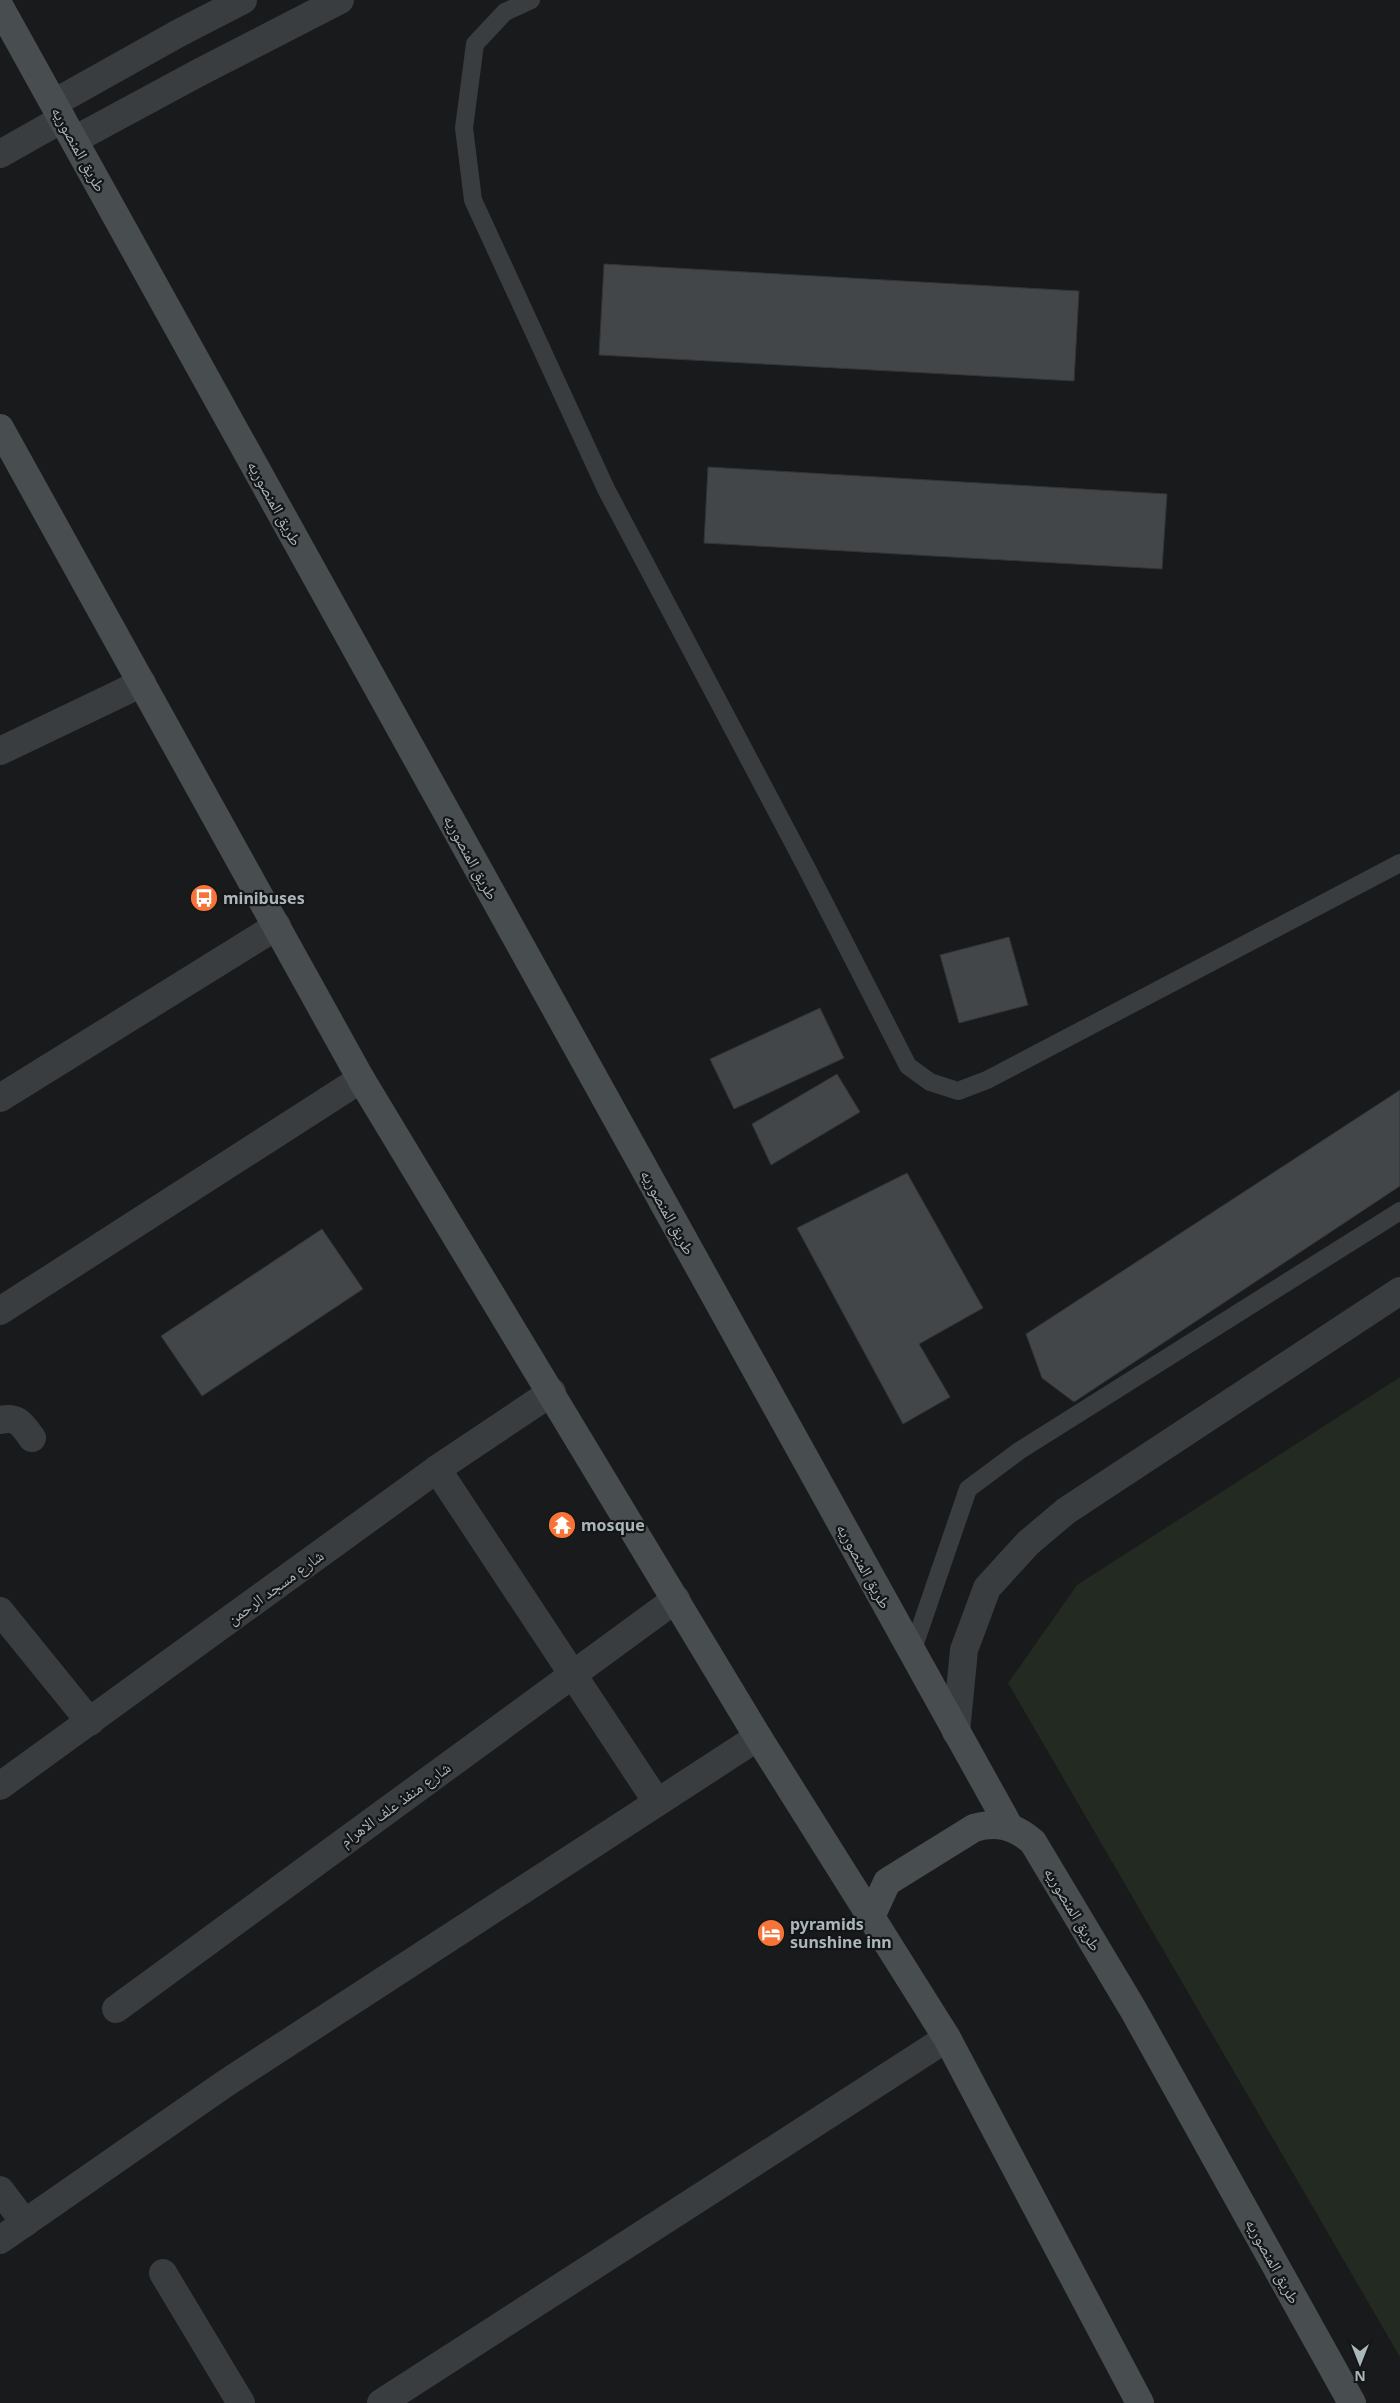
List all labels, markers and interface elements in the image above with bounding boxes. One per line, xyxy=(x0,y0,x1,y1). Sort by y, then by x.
street label: طريق المنصوريه xyxy=(47,102,111,196)
street label: طريق المنصوريه xyxy=(243,456,307,550)
street label: طريق المنصوريه xyxy=(439,810,503,904)
bus stop icon: minibuses xyxy=(189,883,219,913)
place label: minibuses xyxy=(223,887,305,909)
street label: طريق المنصوريه xyxy=(636,1165,700,1259)
temple icon: mosque xyxy=(547,1510,577,1540)
place label: mosque xyxy=(581,1514,645,1536)
street label: طريق المنصوريه xyxy=(832,1519,896,1613)
street label: شارع مسجد الرحمن xyxy=(222,1544,328,1630)
street label: شارع منفذ علف الاهرام xyxy=(335,1756,455,1852)
street label: طريق المنصوريه xyxy=(1039,1863,1107,1955)
place label: pyramids sunshine inn xyxy=(790,1913,892,1953)
hotel icon: pyramids sunshine inn xyxy=(756,1918,786,1948)
street label: طريق المنصوريه xyxy=(1241,2214,1305,2308)
north arrow xyxy=(1335,2338,1385,2388)
text: N xyxy=(1354,2367,1366,2386)

